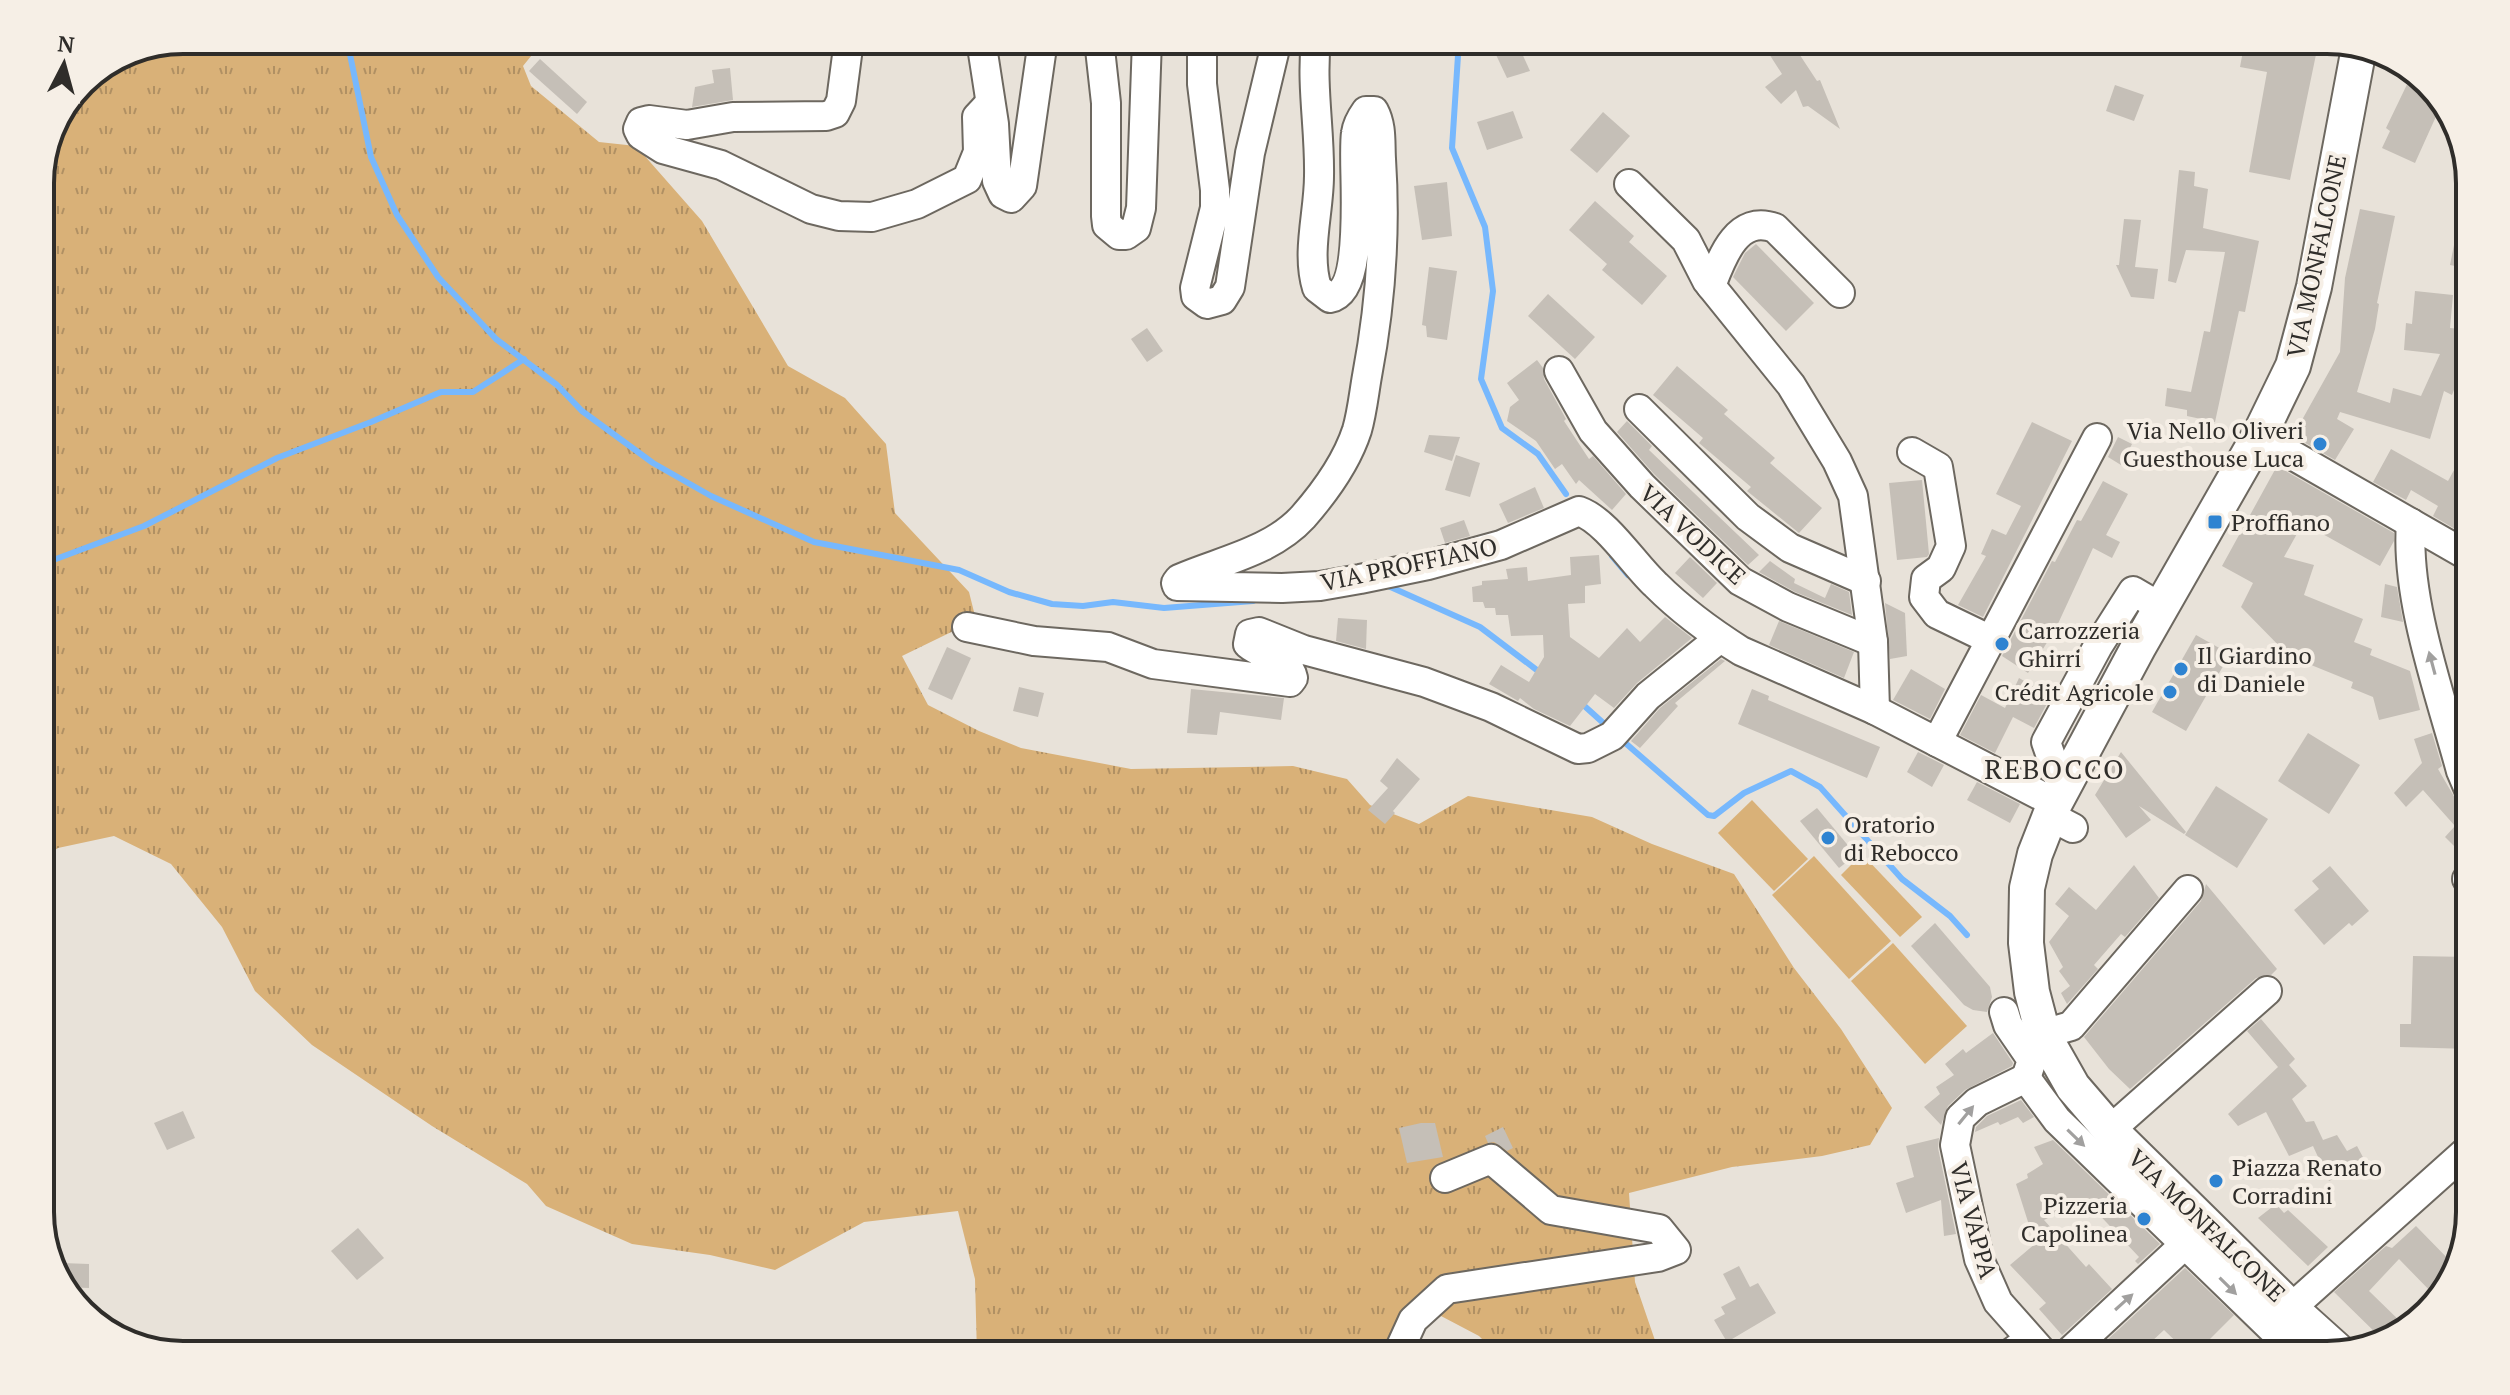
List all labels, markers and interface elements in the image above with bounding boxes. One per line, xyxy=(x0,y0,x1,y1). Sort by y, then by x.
north arrow xyxy=(24,24,104,104)
text: N xyxy=(56,28,76,59)
street label: VIA MONFALCONE xyxy=(2279,151,2353,361)
place label: Via Nello Oliveri Guesthouse Luca xyxy=(2123,414,2304,474)
marker: Via Nello Oliveri Guesthouse Luca xyxy=(2311,435,2329,453)
street label: VIA VODICE xyxy=(1633,477,1753,591)
place label: Proffiano xyxy=(2231,506,2330,538)
marker: Proffiano xyxy=(2206,513,2224,531)
street label: VIA PROFFIANO xyxy=(1318,530,1500,598)
place label: Carrozzeria Ghirri xyxy=(2018,614,2140,674)
marker: Carrozzeria Ghirri xyxy=(1993,635,2011,653)
place label: Il Giardino di Daniele xyxy=(2197,639,2312,699)
one-way arrow xyxy=(2426,651,2438,676)
marker: Il Giardino di Daniele xyxy=(2172,660,2190,678)
place label: Crédit Agricole xyxy=(1995,676,2154,708)
marker: Crédit Agricole xyxy=(2161,683,2179,701)
district label: REBOCCO xyxy=(1984,750,2126,787)
place label: Oratorio di Rebocco xyxy=(1844,808,1958,868)
marker: Oratorio di Rebocco xyxy=(1819,829,1837,847)
one-way arrow xyxy=(1957,1106,1974,1126)
one-way arrow xyxy=(2066,1128,2085,1147)
street label: VIA MONFALCONE xyxy=(2121,1142,2293,1308)
place label: Piazza Renato Corradini xyxy=(2232,1151,2382,1211)
street label: VIA VAPPA xyxy=(1943,1158,2005,1282)
marker: Piazza Renato Corradini xyxy=(2207,1172,2225,1190)
place label: Pizzeria Capolinea xyxy=(2021,1189,2128,1249)
marker: Pizzeria Capolinea xyxy=(2135,1210,2153,1228)
one-way arrow xyxy=(2218,1277,2237,1295)
one-way arrow xyxy=(2114,1294,2133,1312)

